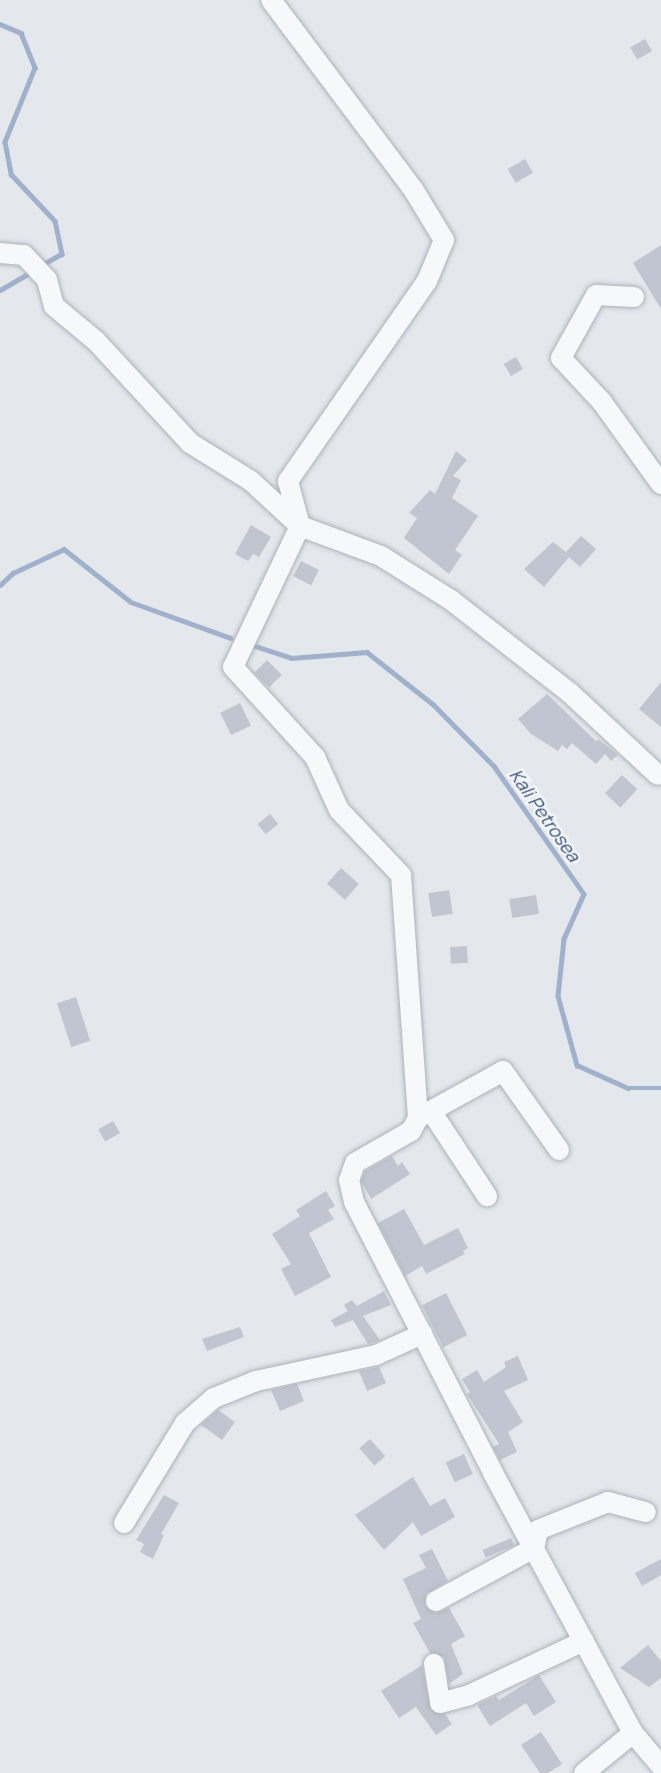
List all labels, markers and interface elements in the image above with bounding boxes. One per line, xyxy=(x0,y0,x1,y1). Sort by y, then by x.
water label: Kali Petrosea xyxy=(505,765,585,865)

